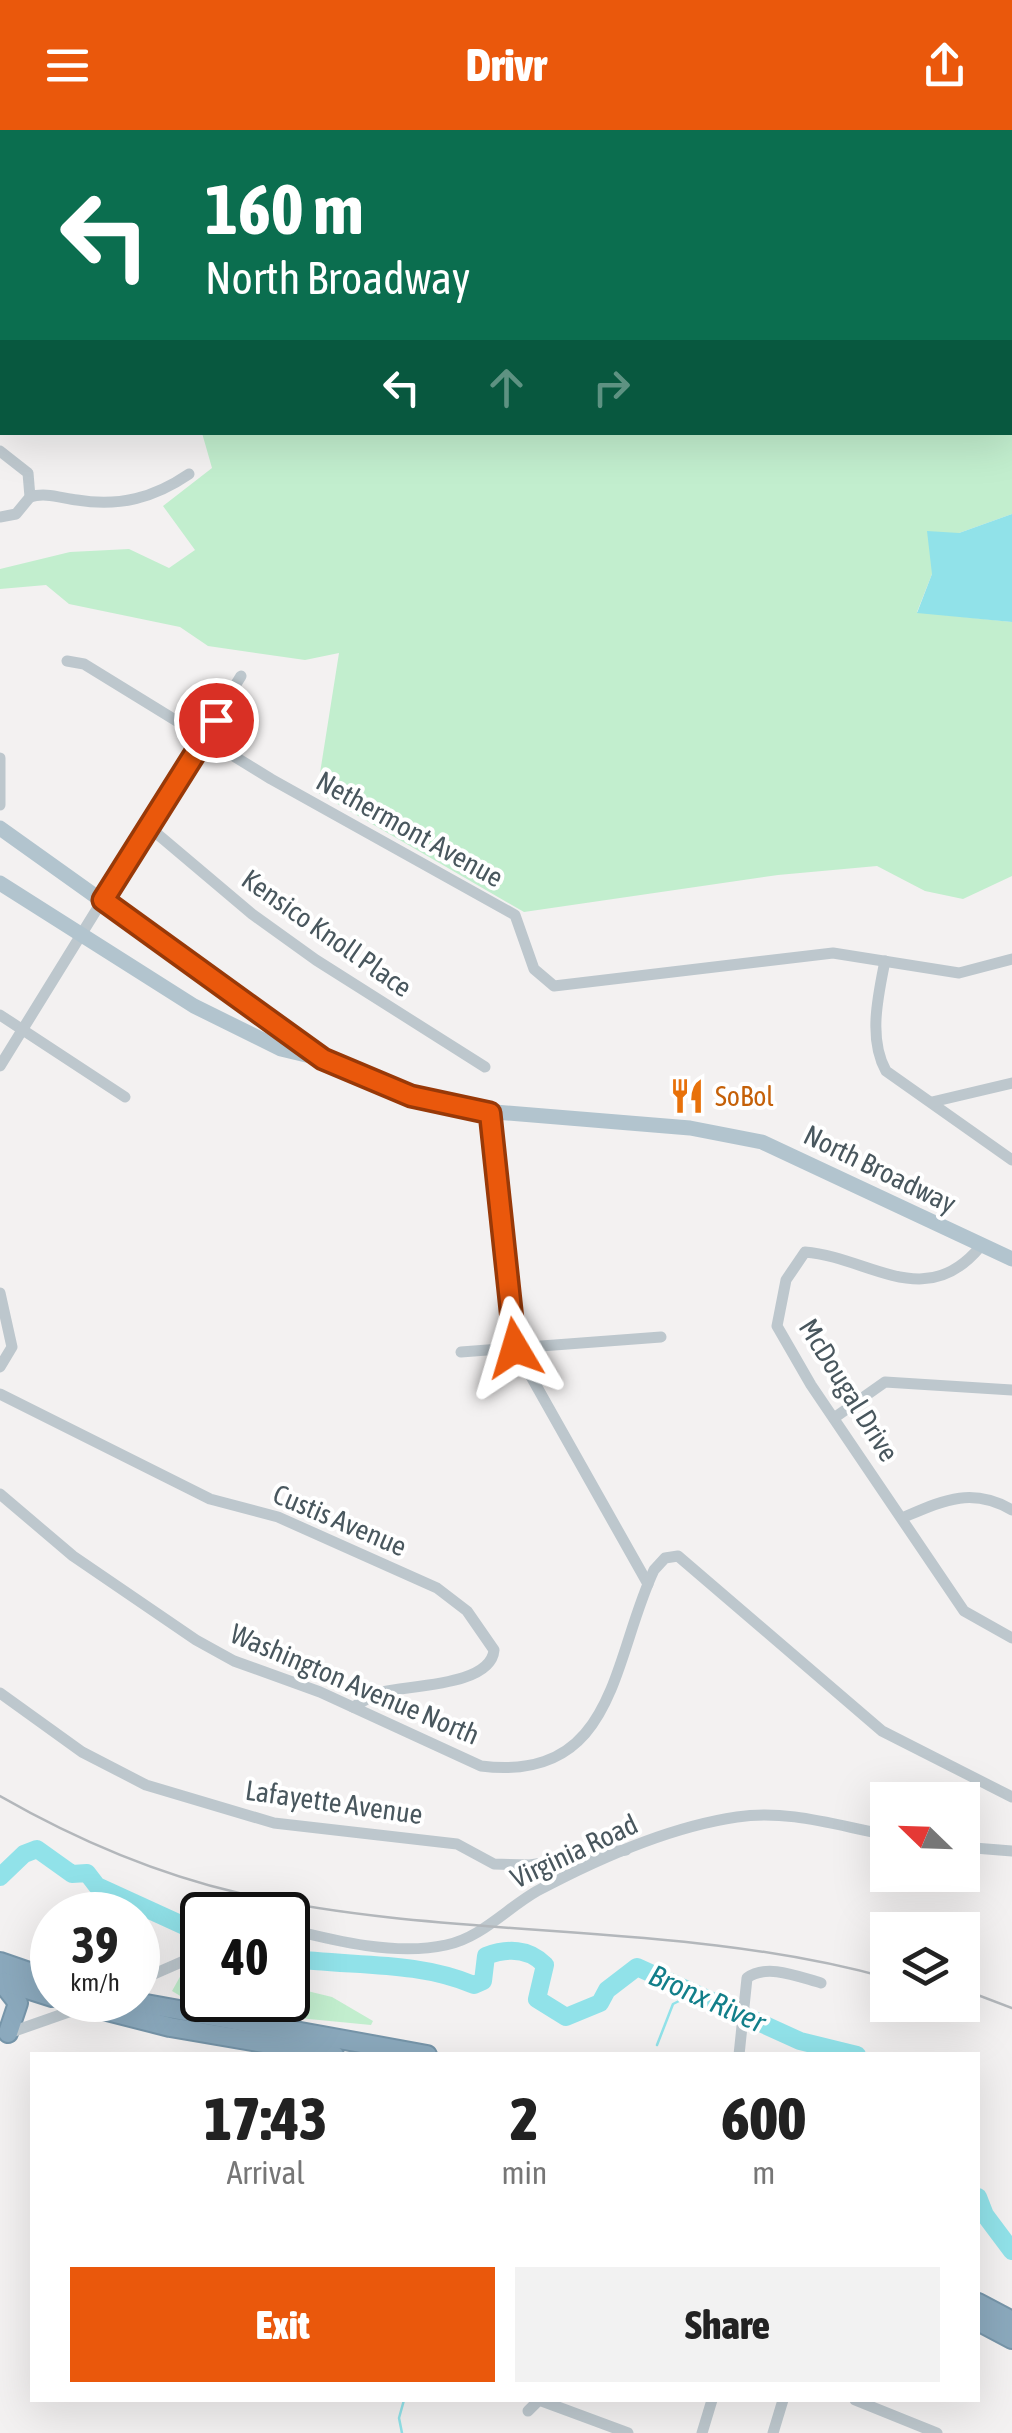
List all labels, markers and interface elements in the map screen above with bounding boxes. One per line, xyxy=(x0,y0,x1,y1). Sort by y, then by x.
icon: menu xyxy=(40,38,95,93)
icon: share xyxy=(917,38,972,93)
text: Drivr xyxy=(466,39,546,91)
text: 160 m xyxy=(205,169,364,249)
icon: left xyxy=(40,170,170,300)
text: North Broadway xyxy=(205,252,470,304)
icon: left xyxy=(374,360,429,415)
icon: ahead xyxy=(479,360,534,415)
icon: right xyxy=(584,360,639,415)
pin xyxy=(174,678,259,763)
icon: arrive xyxy=(189,693,244,748)
street label: Nethermont Avenue xyxy=(311,765,509,893)
street label: Kensico Knoll Place xyxy=(236,863,418,1003)
restaurant icon: SoBol xyxy=(668,1077,706,1115)
place label: SoBol xyxy=(715,1080,774,1112)
street label: North Broadway xyxy=(799,1118,961,1220)
position arrow xyxy=(463,1296,567,1400)
street label: McDougal Drive xyxy=(793,1313,905,1467)
street label: Custis Avenue xyxy=(269,1478,411,1562)
street label: Washington Avenue North xyxy=(226,1617,484,1751)
street label: Lafayette Avenue xyxy=(243,1774,425,1830)
north arrow xyxy=(870,1782,980,1892)
map controls xyxy=(870,1782,980,2022)
street label: Virginia Road xyxy=(505,1808,643,1894)
speed limit sign: 40 xyxy=(180,1892,310,2022)
button: layers xyxy=(870,1912,980,2022)
text: 39 xyxy=(71,1916,118,1974)
water label: Bronx River xyxy=(644,1957,772,2039)
text: km/h xyxy=(70,1968,120,1996)
text: 17:43 xyxy=(204,2084,327,2153)
text: 2 xyxy=(510,2084,539,2153)
text: 600 xyxy=(721,2084,806,2153)
text: Arrival xyxy=(227,2154,305,2191)
text: min xyxy=(501,2154,547,2191)
text: m xyxy=(752,2154,775,2191)
button: Exit xyxy=(70,2267,495,2382)
button: Share xyxy=(515,2267,940,2382)

